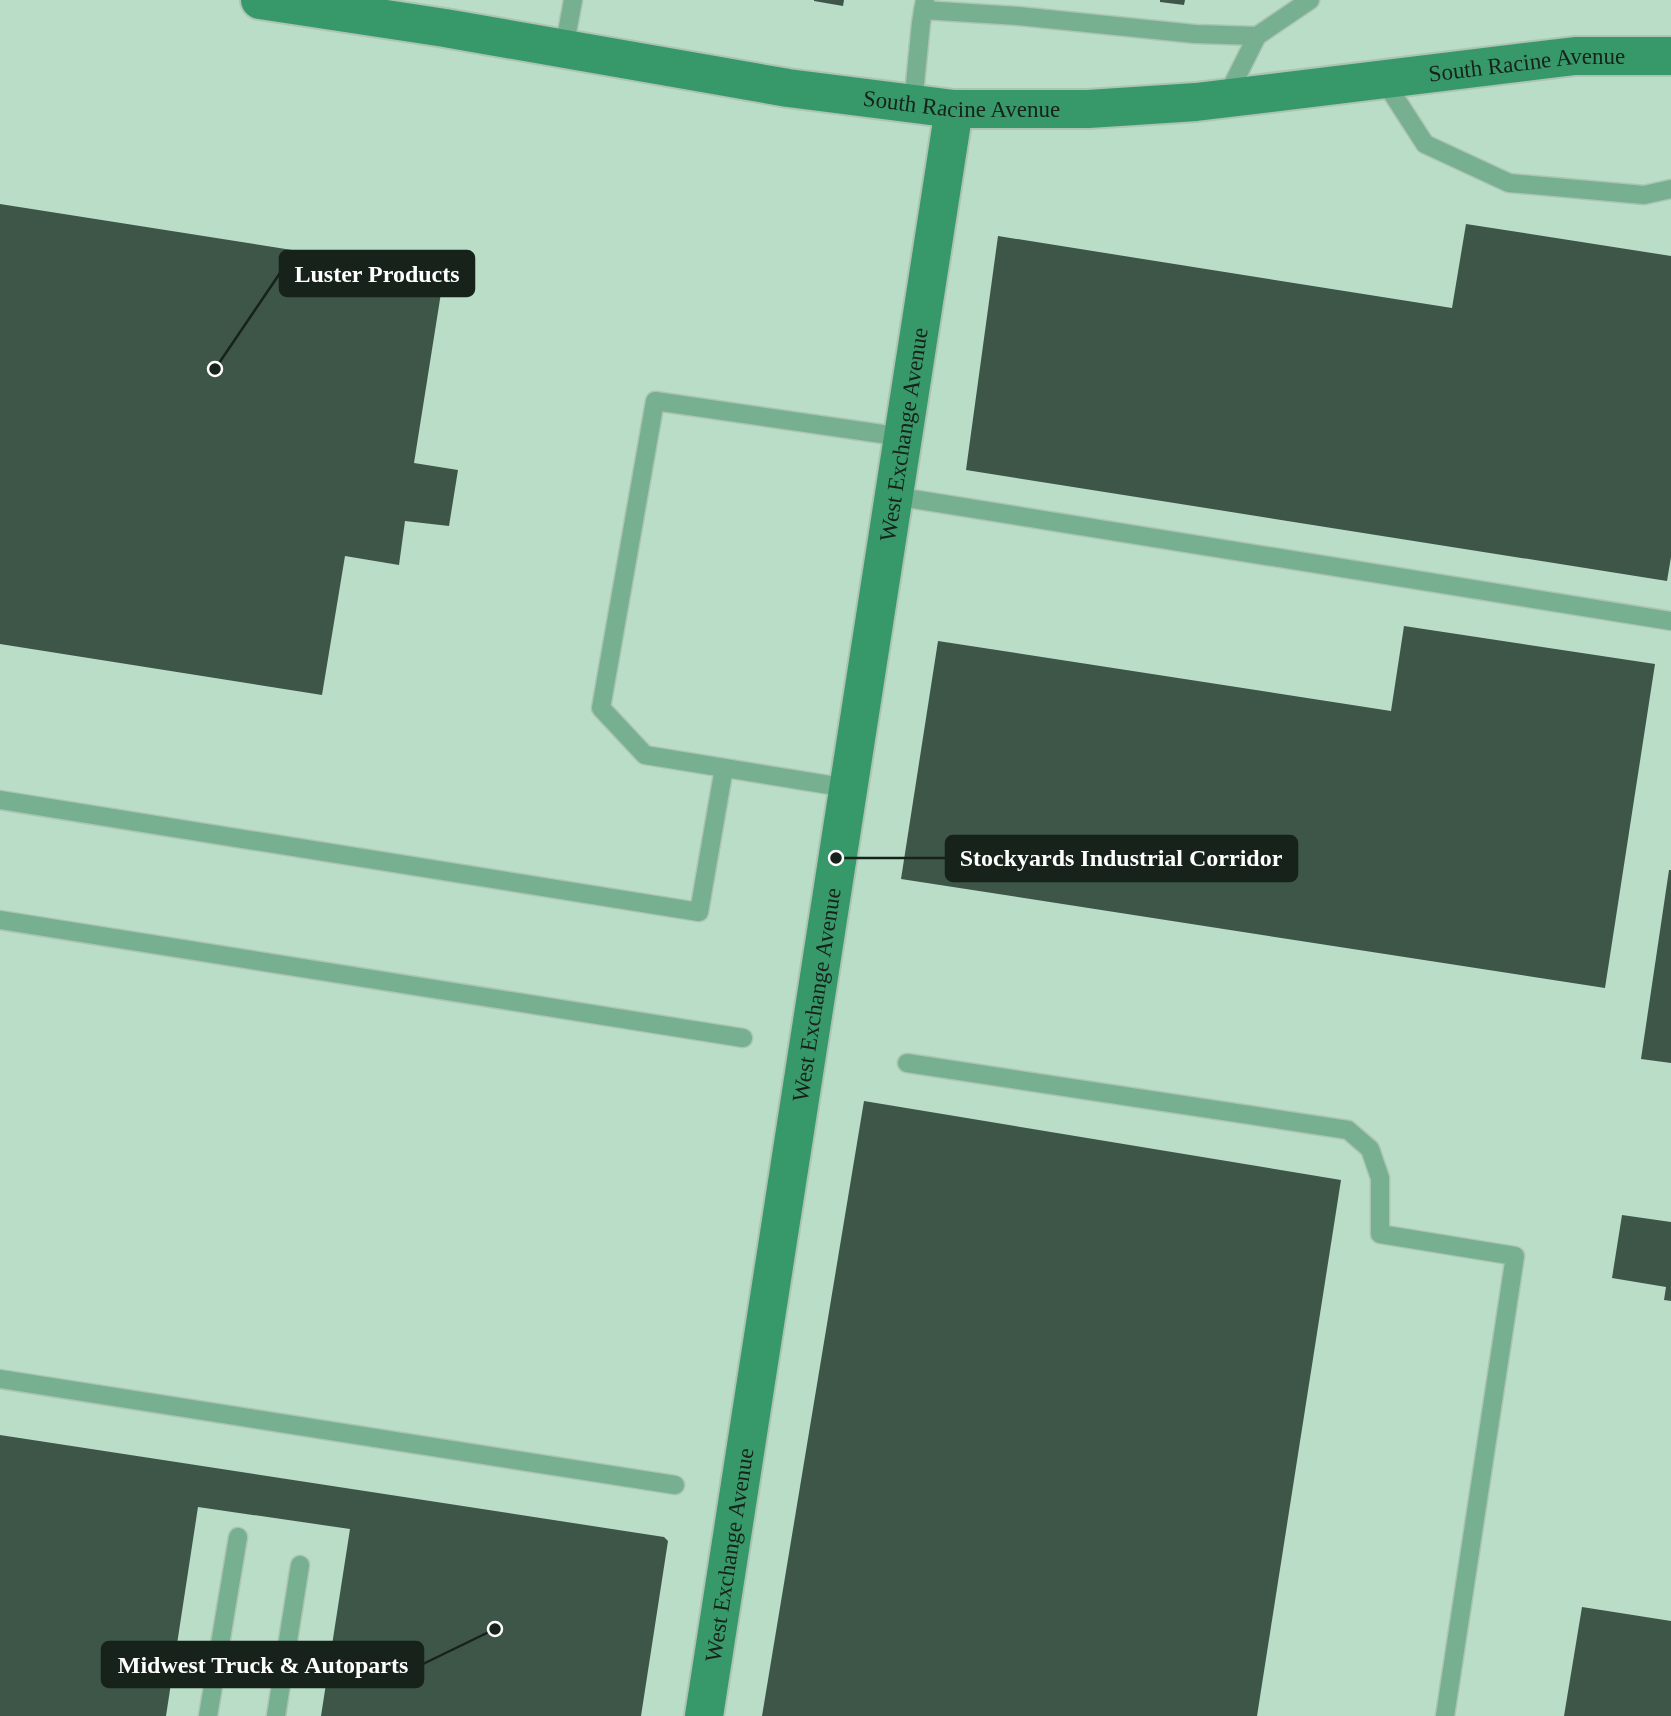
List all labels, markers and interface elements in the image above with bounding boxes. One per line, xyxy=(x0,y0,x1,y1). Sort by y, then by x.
street label: South Racine Avenue xyxy=(1427,44,1625,87)
street label: South Racine Avenue xyxy=(862,86,1060,122)
callout: Luster Products xyxy=(280,251,474,296)
text: Luster Products xyxy=(294,261,460,287)
street label: West Exchange Avenue xyxy=(875,326,933,543)
callout: Stockyards Industrial Corridor xyxy=(946,836,1297,881)
text: Stockyards Industrial Corridor xyxy=(960,845,1283,871)
street label: West Exchange Avenue xyxy=(788,886,846,1104)
street label: West Exchange Avenue xyxy=(701,1446,759,1664)
callout: Midwest Truck & Autoparts xyxy=(102,1642,423,1687)
text: Midwest Truck & Autoparts xyxy=(118,1652,408,1678)

